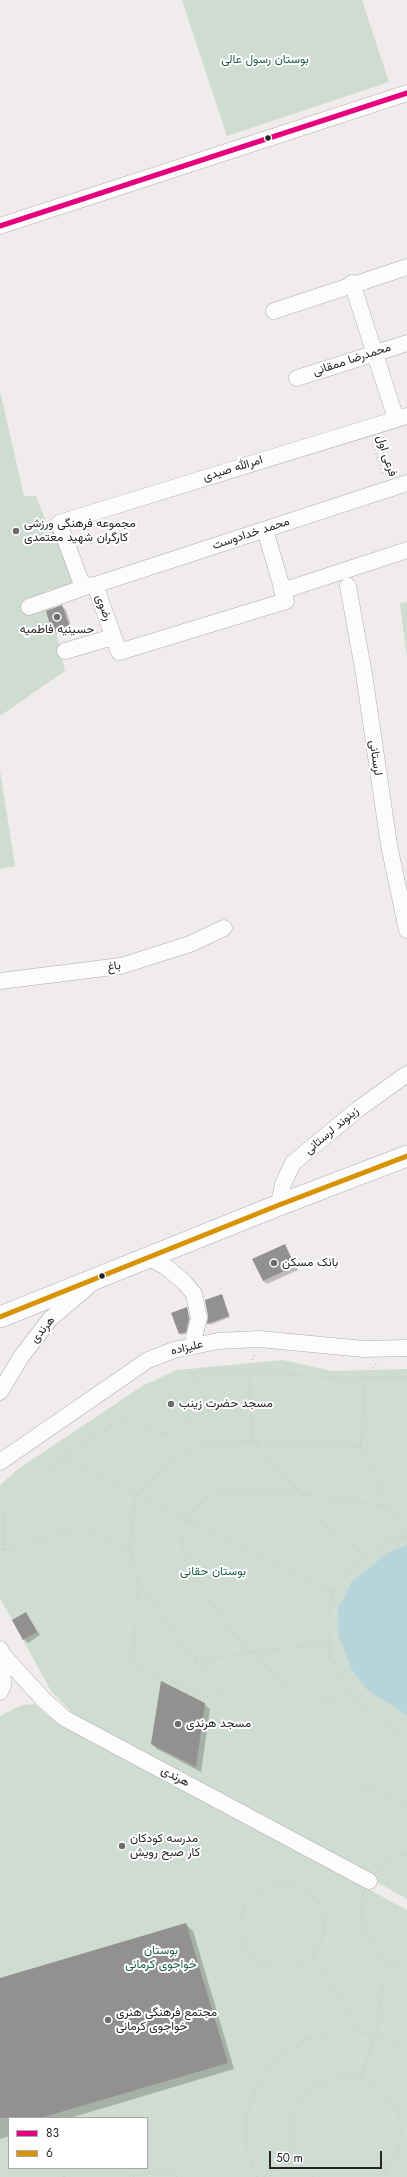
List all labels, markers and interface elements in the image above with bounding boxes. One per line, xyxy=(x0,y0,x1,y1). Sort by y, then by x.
park label: بوستان رسول عالی xyxy=(221,53,309,67)
unlabelled marker xyxy=(263,133,273,143)
street label: محمدرضا ممقانی xyxy=(311,341,393,379)
street label: فرعی اول xyxy=(373,434,399,478)
street label: امرالله صیدی xyxy=(201,453,265,485)
street label: محمد خدادوست xyxy=(211,515,291,553)
place label: مجموعه فرهنگی ورزشی کارگران شهید معتمدی xyxy=(24,517,136,545)
marker: مجموعه فرهنگی ورزشی کارگران شهید معتمدی xyxy=(11,526,21,536)
street label: رضوی xyxy=(92,593,114,623)
marker: حسینیه فاطمیه xyxy=(52,612,62,622)
place label: حسینیه فاطمیه xyxy=(20,623,94,637)
street label: لرستانی xyxy=(365,739,385,777)
street label: باغ xyxy=(106,959,122,975)
street label: زینوند لرستانی xyxy=(302,1104,362,1158)
place label: بانک مسکن xyxy=(282,1256,338,1270)
marker: بانک مسکن xyxy=(269,1258,279,1268)
unlabelled marker xyxy=(97,1271,107,1281)
street label: هرندی xyxy=(28,1314,58,1346)
street label: علیزاده xyxy=(169,1337,205,1359)
place label: مسجد حضرت زینب xyxy=(179,1397,273,1411)
marker: مسجد حضرت زینب xyxy=(166,1399,176,1409)
park label: بوستان حقانی xyxy=(180,1565,246,1579)
place label: مسجد هرندی xyxy=(186,1717,251,1731)
marker: مسجد هرندی xyxy=(173,1719,183,1729)
street label: هرندی xyxy=(158,1764,192,1790)
place label: مدرسه کودکان کار صبح رویش xyxy=(130,1832,200,1860)
marker: مدرسه کودکان کار صبح رویش xyxy=(117,1841,127,1851)
park label: بوستان خواجوی کرمانی xyxy=(125,1944,197,1972)
place label: مجتمع فرهنگی هنری خواجوی كرمانی xyxy=(116,2006,217,2034)
marker: مجتمع فرهنگی هنری خواجوی كرمانی xyxy=(103,2015,113,2025)
legend xyxy=(8,2117,148,2169)
text: 83 xyxy=(46,2124,59,2142)
scale bar xyxy=(271,2143,384,2169)
text: 6 xyxy=(46,2144,53,2162)
text: 50 m xyxy=(276,2149,303,2167)

